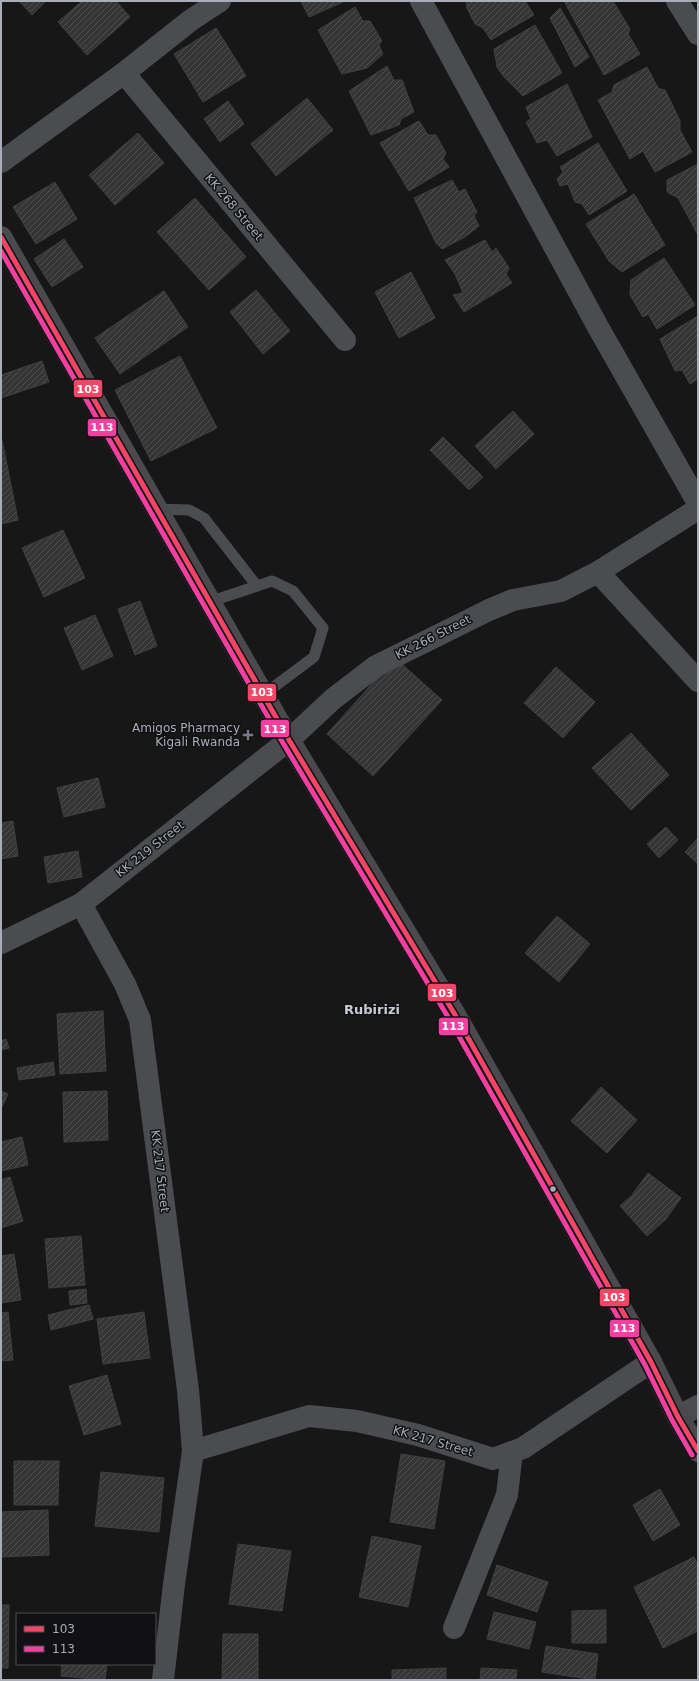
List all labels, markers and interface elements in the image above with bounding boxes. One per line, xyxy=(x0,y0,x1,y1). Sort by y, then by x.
street label: KK 268 Street xyxy=(202,171,266,243)
line badge: 103 xyxy=(73,379,103,398)
text: 103 xyxy=(77,383,99,396)
line badge: 113 xyxy=(87,418,117,437)
text: 113 xyxy=(91,421,113,434)
street label: KK 266 Street xyxy=(393,612,473,662)
line badge: 103 xyxy=(247,683,277,702)
text: 103 xyxy=(251,686,273,699)
line badge: 113 xyxy=(260,719,290,738)
place label: Amigos Pharmacy Kigali Rwanda xyxy=(132,721,240,749)
text: 113 xyxy=(264,723,286,736)
marker: Amigos Pharmacy Kigali Rwanda xyxy=(243,730,253,740)
street label: KK 219 Street xyxy=(113,818,187,880)
line badge: 103 xyxy=(427,983,457,1002)
text: 103 xyxy=(431,987,453,1000)
district label: Rubirizi xyxy=(344,1002,400,1017)
line badge: 113 xyxy=(438,1017,469,1036)
text: 113 xyxy=(442,1020,464,1033)
street label: KK 217 Street xyxy=(148,1129,172,1213)
unlabelled marker xyxy=(548,1184,558,1194)
line badge: 103 xyxy=(599,1288,630,1307)
text: 103 xyxy=(603,1291,625,1304)
line badge: 113 xyxy=(609,1319,640,1338)
text: 113 xyxy=(613,1322,635,1335)
street label: KK 217 Street xyxy=(391,1423,475,1459)
legend xyxy=(16,1613,156,1665)
text: 103 xyxy=(52,1622,75,1636)
text: 113 xyxy=(52,1642,75,1656)

